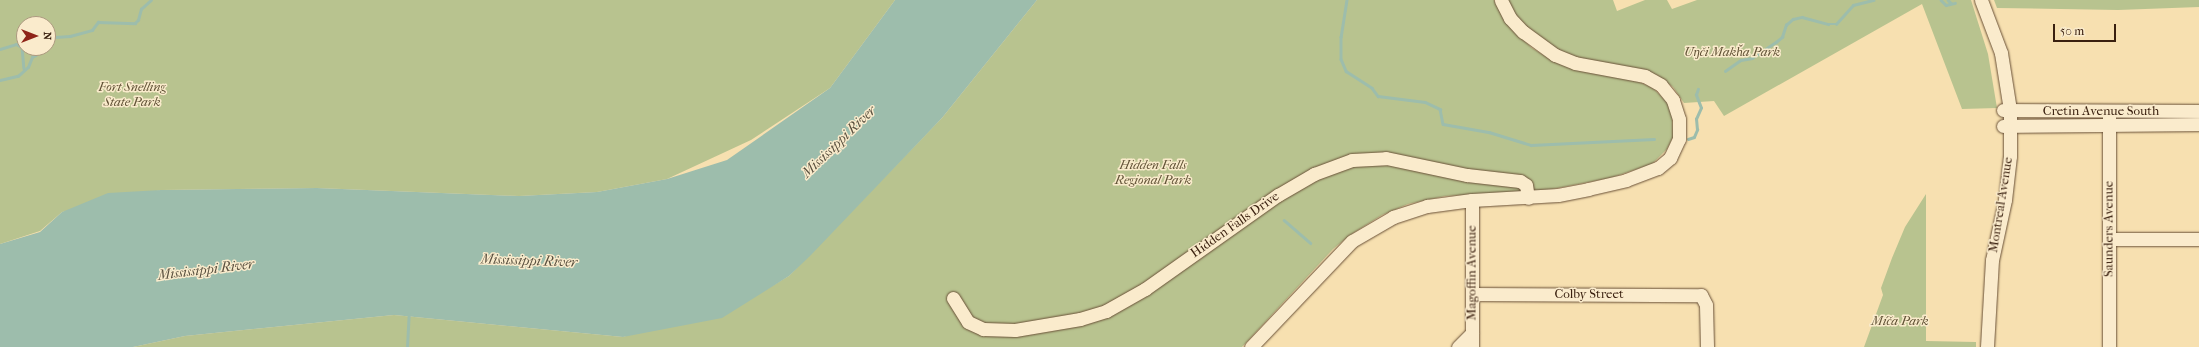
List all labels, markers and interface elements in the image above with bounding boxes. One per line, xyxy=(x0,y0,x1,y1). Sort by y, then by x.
north arrow xyxy=(16,16,56,56)
scale bar xyxy=(2055,16,2118,42)
text: 50 m xyxy=(2060,24,2084,38)
text: N xyxy=(41,32,54,40)
park label: Uŋči Makȟa Park xyxy=(1684,44,1780,60)
park label: Fort Snelling State Park xyxy=(98,80,166,111)
water label: Mississippi River xyxy=(798,102,880,182)
street label: Cretin Avenue South xyxy=(2043,103,2159,119)
street label: Montreal Avenue xyxy=(1986,156,2016,254)
park label: Hidden Falls Regional Park xyxy=(1115,158,1191,189)
street label: Saunders Avenue xyxy=(2101,181,2117,277)
street label: Hidden Falls Drive xyxy=(1188,189,1282,261)
street label: Magoffin Avenue xyxy=(1464,225,1480,321)
water label: Mississippi River xyxy=(480,251,578,271)
water label: Mississippi River xyxy=(157,256,255,284)
street label: Colby Street xyxy=(1554,286,1624,302)
park label: Míča Park xyxy=(1871,313,1929,329)

